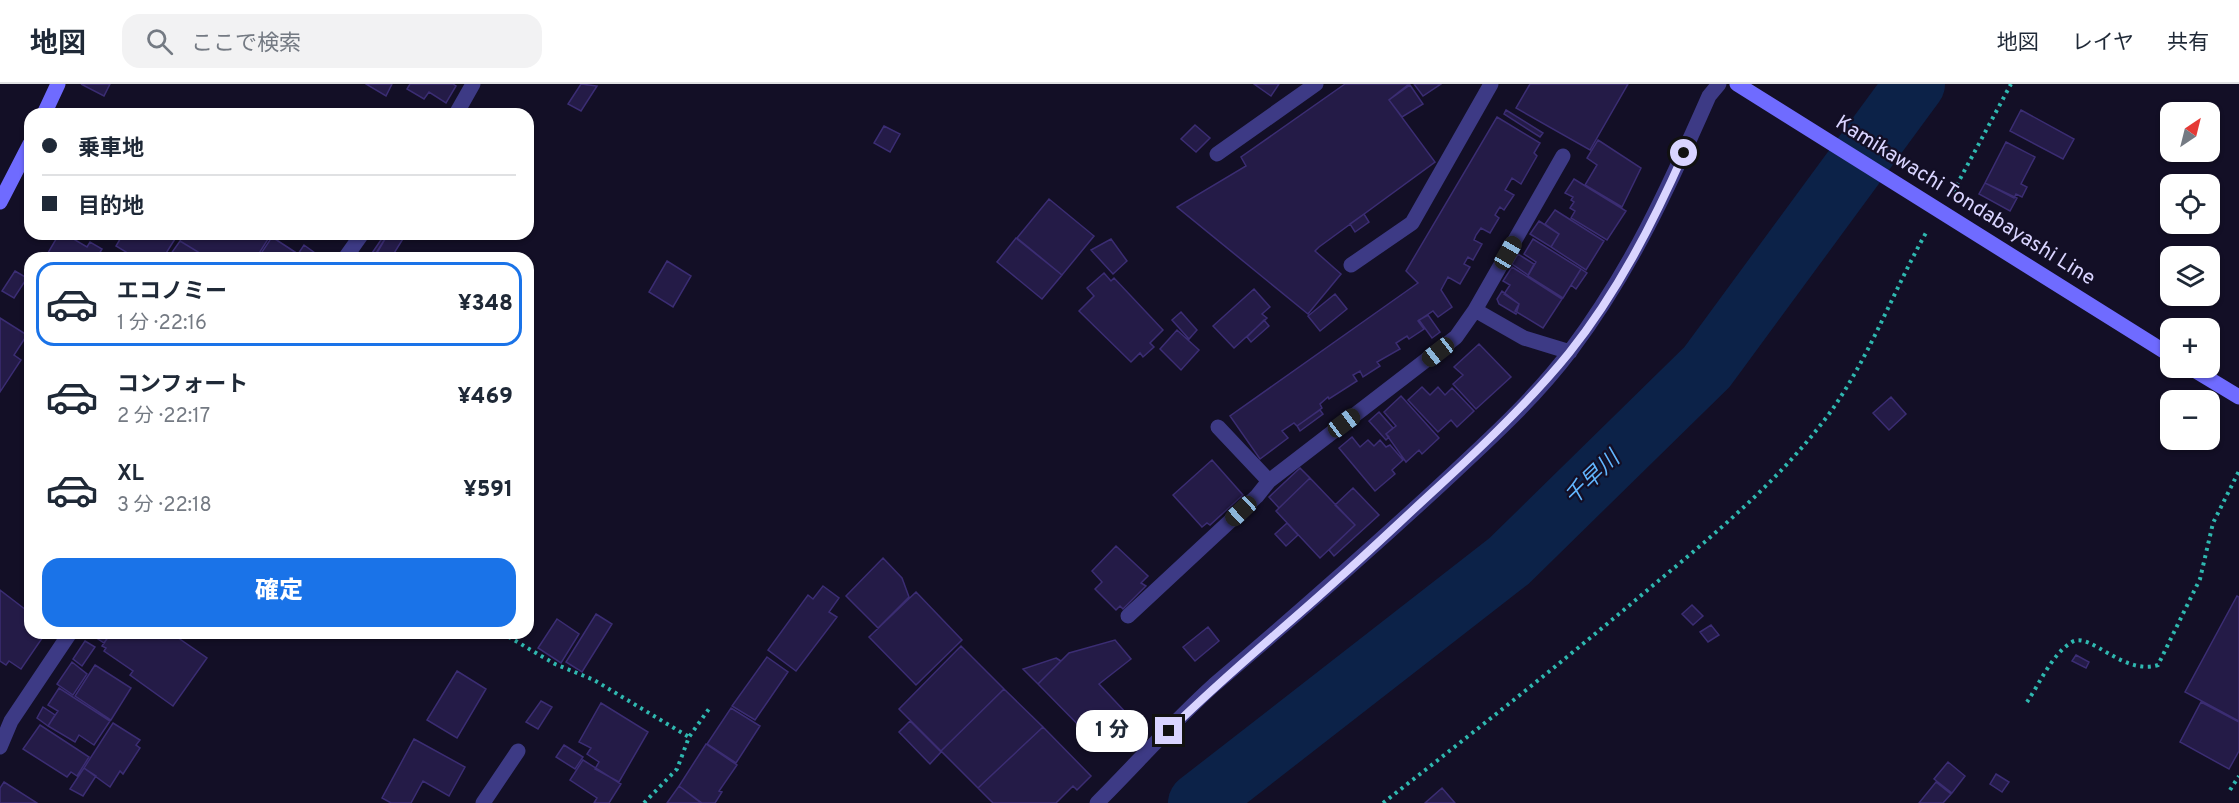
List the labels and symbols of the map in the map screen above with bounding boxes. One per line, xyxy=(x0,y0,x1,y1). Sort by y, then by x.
north arrow xyxy=(2160,102,2220,162)
street label: Kamikawachi Tondabayashi Line xyxy=(1830,110,2100,292)
route start xyxy=(1670,139,1697,166)
car xyxy=(1491,233,1525,273)
car xyxy=(1418,334,1458,370)
car xyxy=(1324,405,1364,441)
water label: 千早川 xyxy=(1560,445,1628,512)
car xyxy=(1222,492,1260,530)
callout: 1 分 xyxy=(1076,710,1148,752)
route end xyxy=(1155,717,1182,744)

